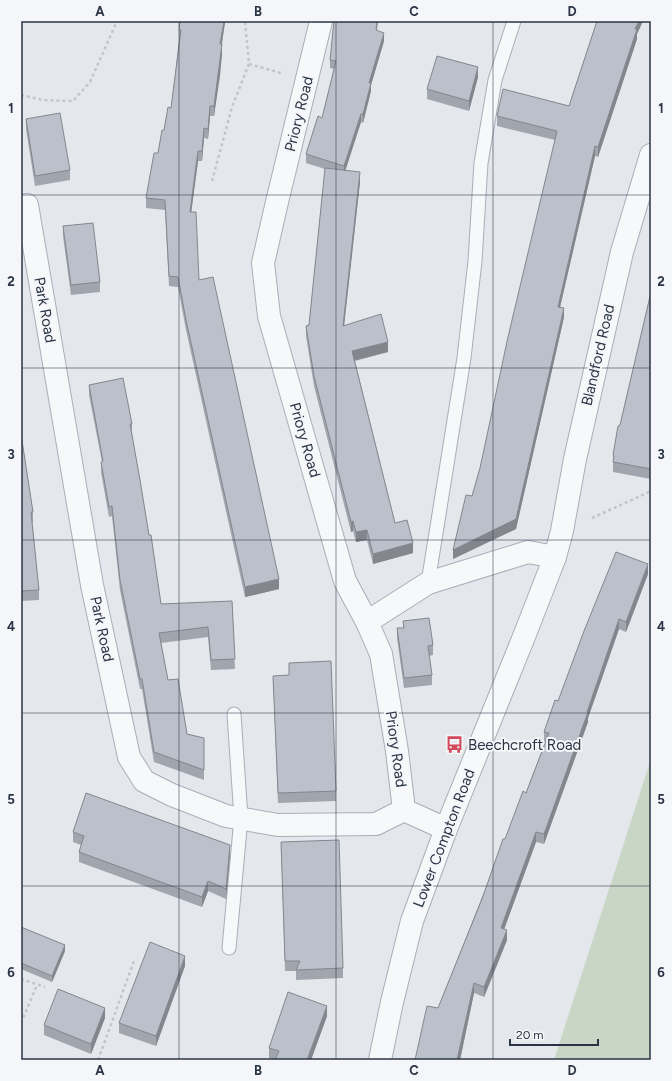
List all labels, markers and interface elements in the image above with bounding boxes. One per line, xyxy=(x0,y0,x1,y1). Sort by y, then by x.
text: A xyxy=(95,4,105,19)
text: B xyxy=(254,4,262,19)
text: C xyxy=(409,4,419,19)
text: D xyxy=(567,4,577,19)
street label: Priory Road xyxy=(281,74,317,154)
text: 1 xyxy=(8,101,14,116)
text: 1 xyxy=(658,101,664,116)
text: 2 xyxy=(7,274,15,289)
text: 2 xyxy=(657,274,665,289)
street label: Park Road xyxy=(30,276,60,344)
street label: Blandford Road xyxy=(578,303,618,407)
street label: Priory Road xyxy=(286,400,324,480)
text: 3 xyxy=(7,447,15,462)
text: 3 xyxy=(657,447,665,462)
street label: Park Road xyxy=(86,594,118,664)
text: 4 xyxy=(7,619,15,634)
text: 4 xyxy=(657,619,665,634)
street label: Priory Road xyxy=(382,710,410,788)
bus stop icon: Beechcroft Road xyxy=(445,735,465,755)
place label: Beechcroft Road xyxy=(468,736,581,754)
street label: Lower Compton Road xyxy=(409,766,479,910)
text: 5 xyxy=(7,792,15,807)
text: 5 xyxy=(657,792,665,807)
text: 6 xyxy=(7,965,15,980)
text: 6 xyxy=(657,965,665,980)
scale bar xyxy=(510,1021,598,1047)
text: 20 m xyxy=(516,1028,544,1042)
text: A xyxy=(95,1063,105,1078)
text: B xyxy=(254,1063,262,1078)
text: C xyxy=(409,1063,419,1078)
text: D xyxy=(567,1063,577,1078)

